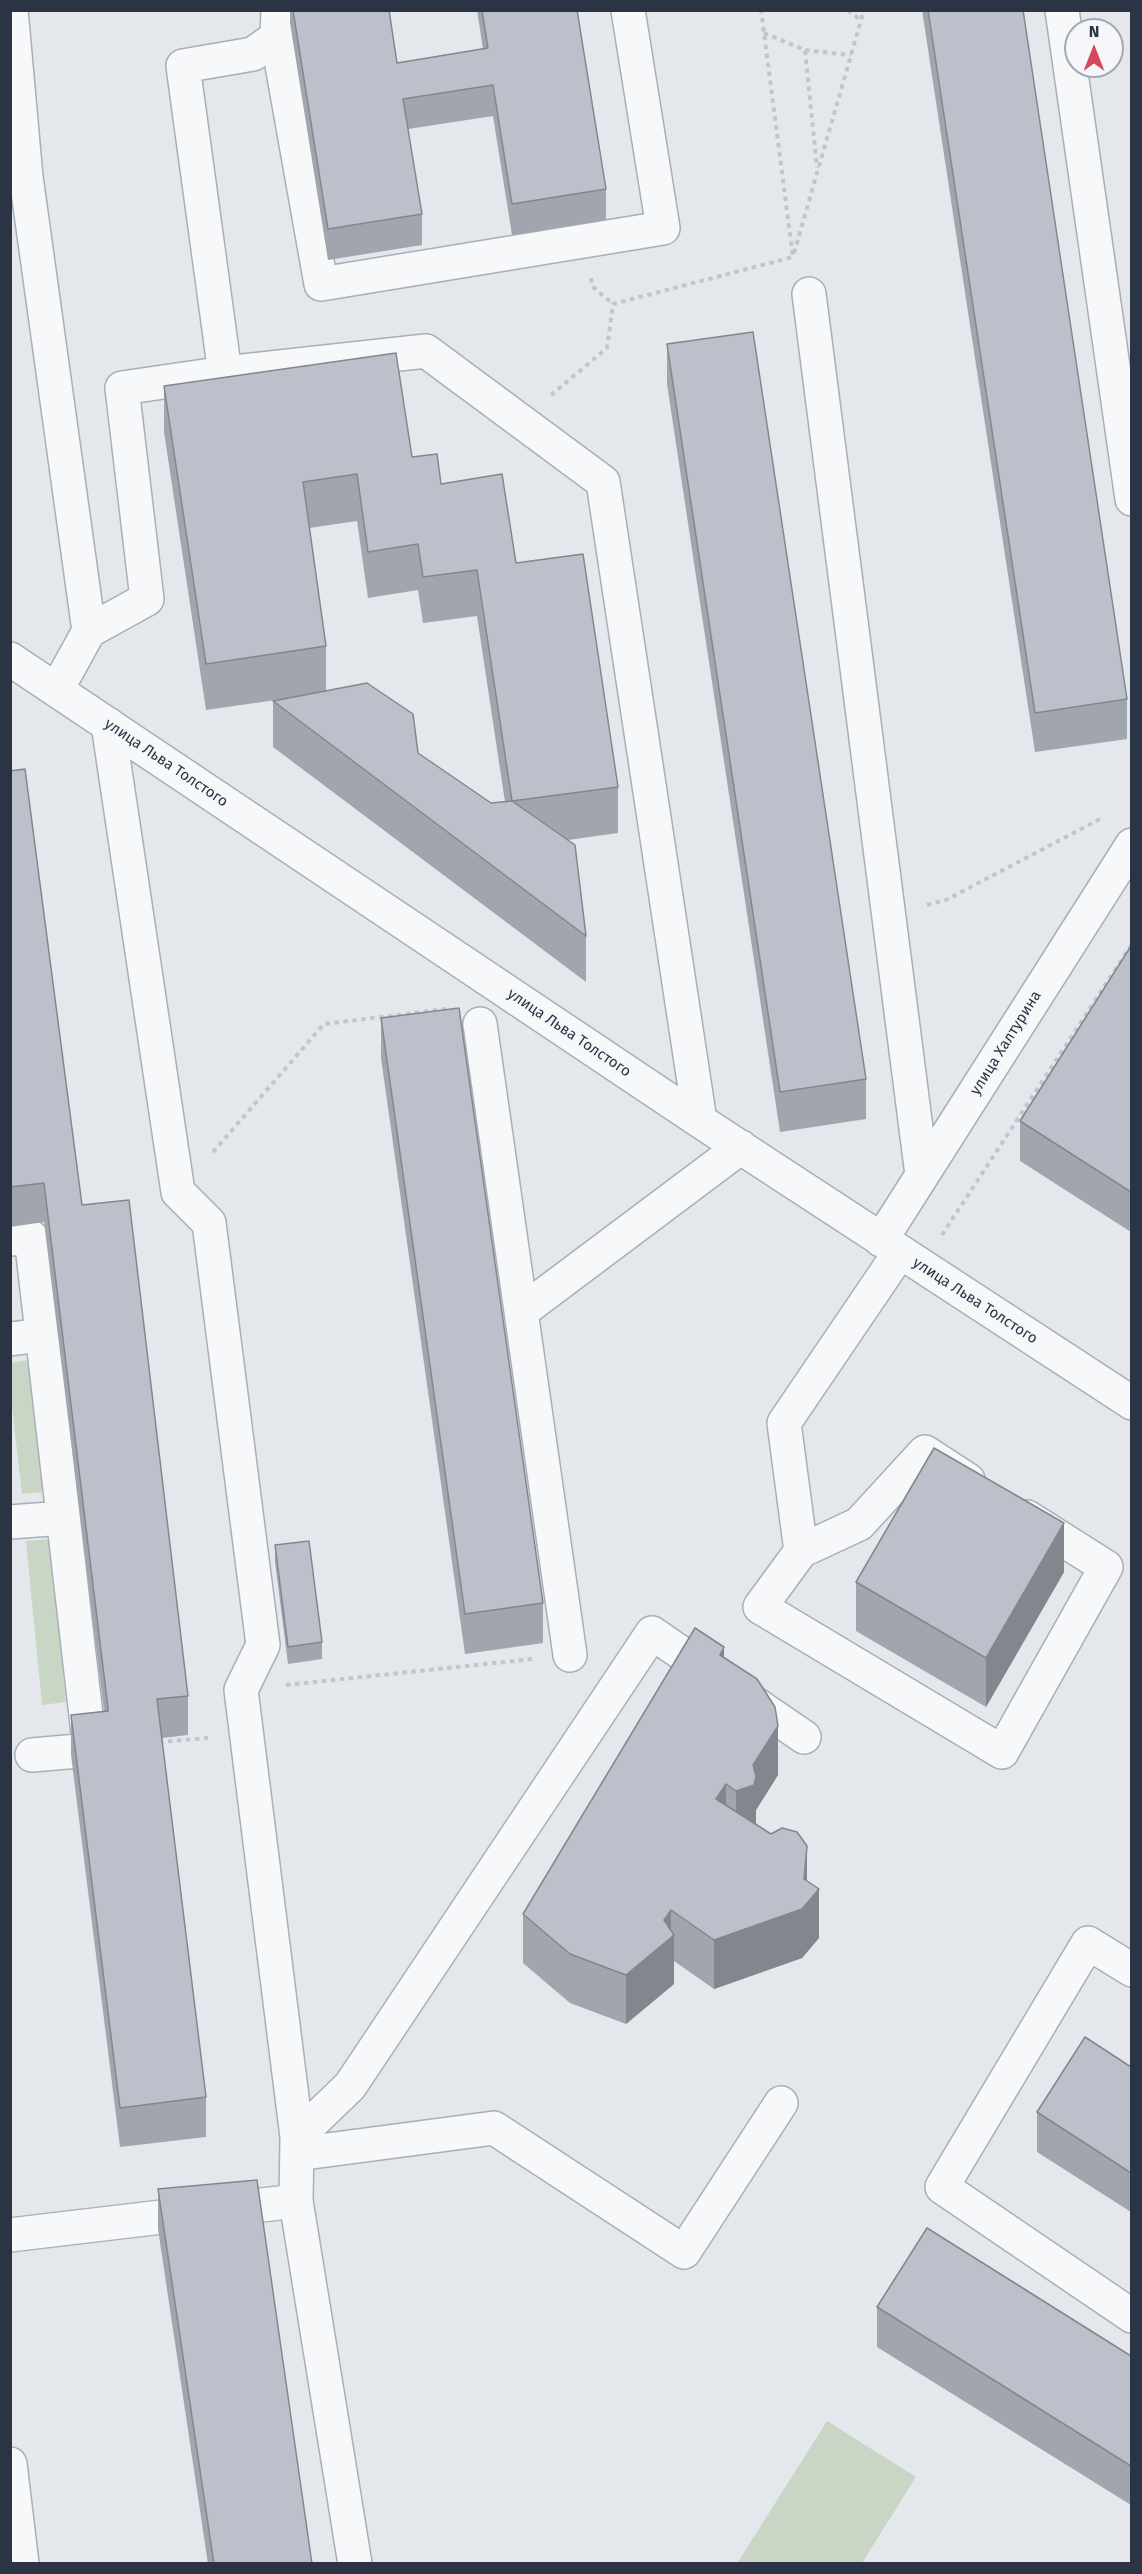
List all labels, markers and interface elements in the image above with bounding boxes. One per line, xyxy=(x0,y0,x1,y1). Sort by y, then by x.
north arrow xyxy=(1064,18,1124,78)
text: N xyxy=(1089,22,1099,41)
street label: улица Льва Толстого xyxy=(101,715,231,811)
street label: улица Льва Толстого xyxy=(504,985,634,1081)
street label: улица Халтурина xyxy=(967,987,1045,1099)
street label: улица Льва Толстого xyxy=(909,1254,1041,1348)

